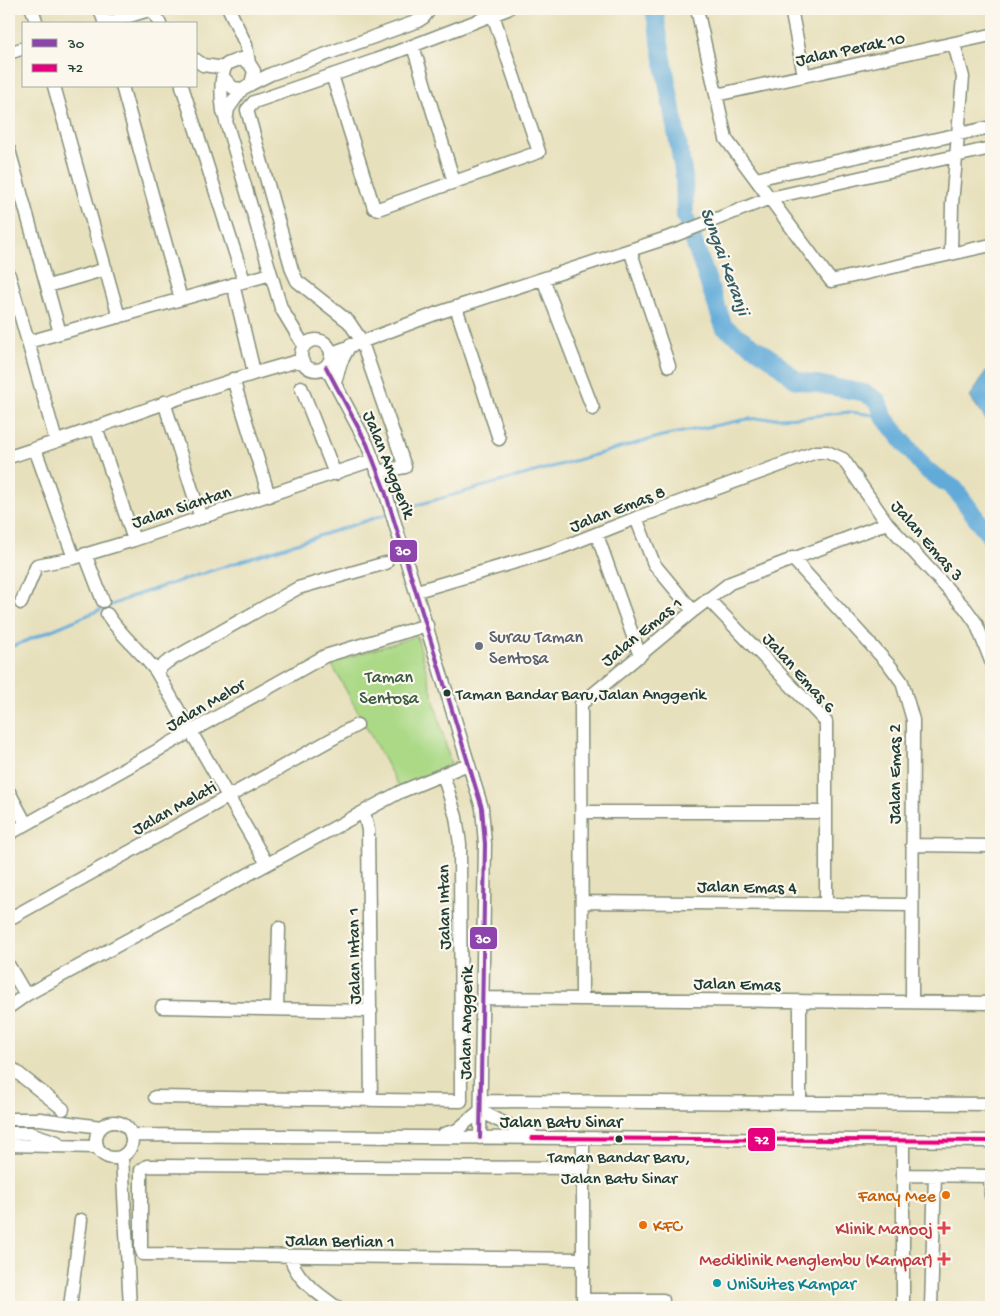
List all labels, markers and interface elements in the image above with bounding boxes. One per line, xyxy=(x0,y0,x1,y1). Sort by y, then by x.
legend xyxy=(22,22,198,88)
street label: Jalan Perak 10 xyxy=(794,29,907,72)
text: 30 xyxy=(67,36,85,54)
text: 72 xyxy=(67,60,83,78)
water label: Sungai Keranji xyxy=(694,205,754,321)
street label: Jalan Anggerik xyxy=(357,408,419,523)
street label: Jalan Siantan xyxy=(130,482,234,534)
street label: Jalan Emas 8 xyxy=(567,482,669,538)
street label: Jalan Emas 3 xyxy=(885,497,967,586)
line badge: 30 xyxy=(389,539,418,563)
text: 30 xyxy=(394,544,411,561)
street label: Jalan Emas 1 xyxy=(598,594,687,672)
place label: Surau Taman Sentosa xyxy=(489,628,584,670)
street label: Jalan Emas 6 xyxy=(757,629,840,719)
marker: Surau Taman Sentosa xyxy=(473,640,485,652)
park label: Taman Sentosa xyxy=(359,668,420,710)
street label: Jalan Melor xyxy=(163,674,251,737)
place label: Taman Bandar Baru,Jalan Anggerik xyxy=(455,686,707,706)
marker: Taman Bandar Baru,Jalan Anggerik xyxy=(442,688,452,698)
street label: Jalan Emas 2 xyxy=(886,724,907,824)
street label: Jalan Melati xyxy=(129,777,221,841)
street label: Jalan Intan xyxy=(434,864,457,950)
street label: Jalan Emas 4 xyxy=(697,877,797,900)
street label: Jalan Intan 1 xyxy=(344,907,367,1004)
line badge: 30 xyxy=(469,926,498,950)
text: 30 xyxy=(474,932,491,949)
street label: Jalan Anggerik xyxy=(456,964,479,1080)
street label: Jalan Emas xyxy=(693,974,782,997)
street label: Jalan Batu Sinar xyxy=(500,1113,624,1134)
line badge: 72 xyxy=(747,1127,776,1152)
text: 72 xyxy=(754,1133,769,1150)
marker: Taman Bandar Baru, Jalan Batu Sinar xyxy=(614,1134,624,1144)
place label: Taman Bandar Baru, Jalan Batu Sinar xyxy=(547,1149,690,1190)
place label: Fancy Mee xyxy=(857,1187,937,1208)
marker: Fancy Mee xyxy=(940,1189,952,1201)
place label: KFC xyxy=(653,1217,683,1238)
marker: KFC xyxy=(637,1219,649,1231)
place label: Klinik Manooj xyxy=(836,1220,933,1241)
marker: Klinik Manooj xyxy=(937,1221,951,1235)
street label: Jalan Berlian 1 xyxy=(285,1231,395,1254)
place label: Mediklinik Menglembu (Kampar) xyxy=(699,1251,933,1272)
marker: Mediklinik Menglembu (Kampar) xyxy=(937,1252,951,1266)
place label: UniSuites Kampar xyxy=(727,1275,858,1296)
marker: UniSuites Kampar xyxy=(711,1277,723,1289)

